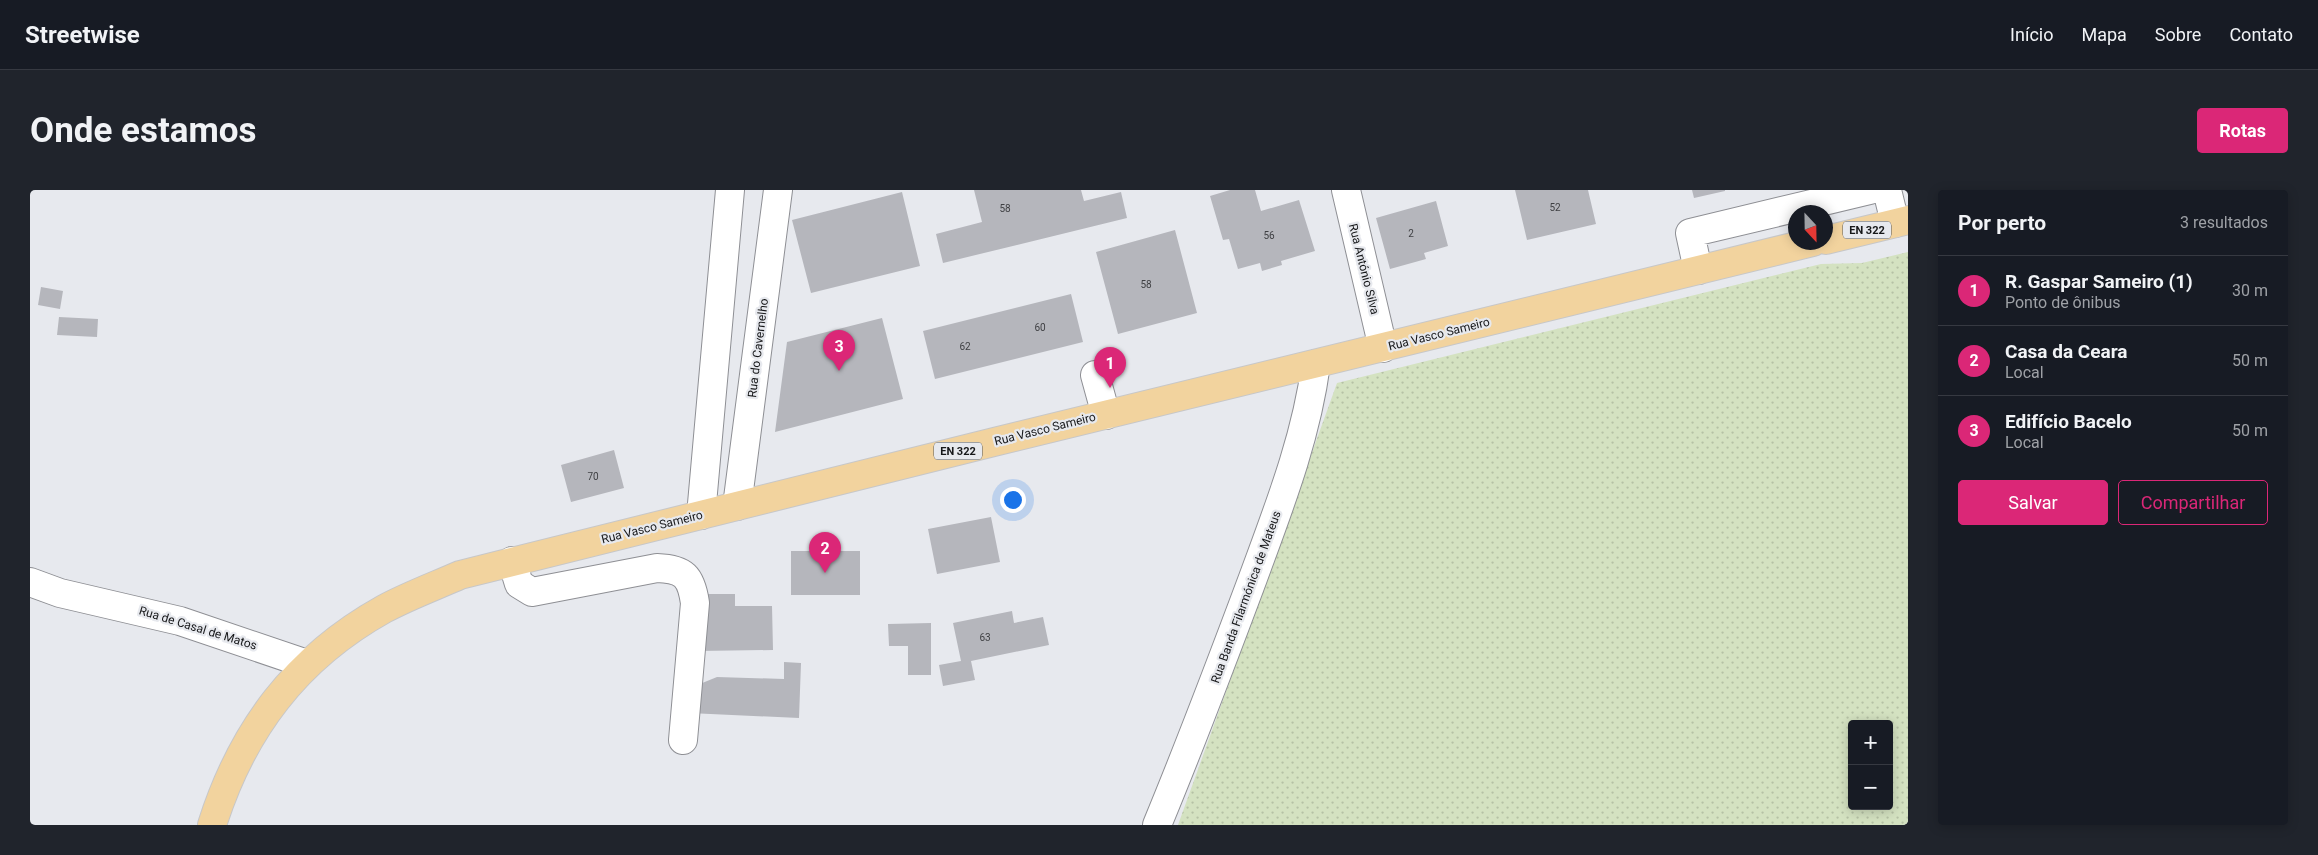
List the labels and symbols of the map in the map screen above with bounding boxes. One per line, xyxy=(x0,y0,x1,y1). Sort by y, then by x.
house number: 52 xyxy=(1549,202,1561,213)
house number: 58 xyxy=(999,203,1011,214)
north arrow xyxy=(1788,205,1833,250)
street label: Rua António Silva xyxy=(1346,222,1382,316)
road number: EN 322 xyxy=(1843,222,1891,238)
house number: 2 xyxy=(1408,228,1414,239)
house number: 56 xyxy=(1263,230,1275,241)
house number: 58 xyxy=(1140,279,1152,290)
street label: Rua do Cavernelho xyxy=(745,297,771,398)
street label: Rua Vasco Sameiro xyxy=(1387,315,1491,353)
house number: 60 xyxy=(1034,322,1046,333)
pin: 3 xyxy=(823,330,855,371)
house number: 62 xyxy=(959,341,971,352)
pin: 1 xyxy=(1094,347,1126,388)
street label: Rua Vasco Sameiro xyxy=(993,410,1097,448)
road number: EN 322 xyxy=(934,442,982,460)
house number: 70 xyxy=(587,471,599,482)
your location xyxy=(1000,487,1026,513)
street label: Rua Vasco Sameiro xyxy=(600,508,704,546)
street label: Rua Banda Filarmónica de Mateus xyxy=(1208,509,1284,685)
pin: 2 xyxy=(809,532,841,573)
street label: Rua de Casal de Matos xyxy=(137,603,259,653)
house number: 63 xyxy=(979,632,991,643)

